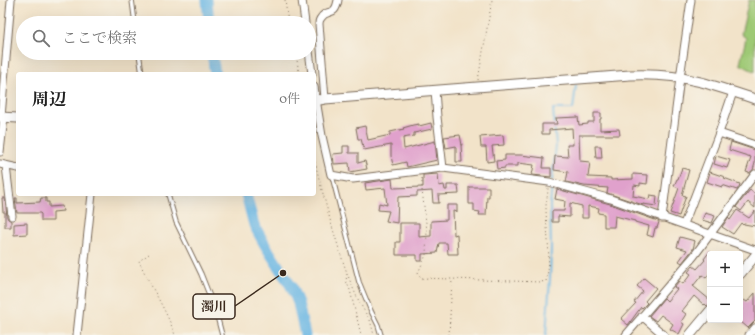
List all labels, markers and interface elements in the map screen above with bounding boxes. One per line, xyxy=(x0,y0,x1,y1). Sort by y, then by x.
search box xyxy=(16,16,316,60)
icon: search xyxy=(30,27,52,49)
text: ここで検索 xyxy=(62,29,137,50)
text: 周辺 xyxy=(32,89,66,112)
text: 0件 xyxy=(279,91,300,109)
map controls xyxy=(707,251,743,323)
button: + xyxy=(707,251,743,287)
button: − xyxy=(707,287,743,323)
callout: 濁川 xyxy=(193,294,235,319)
text: 濁川 xyxy=(201,299,227,317)

